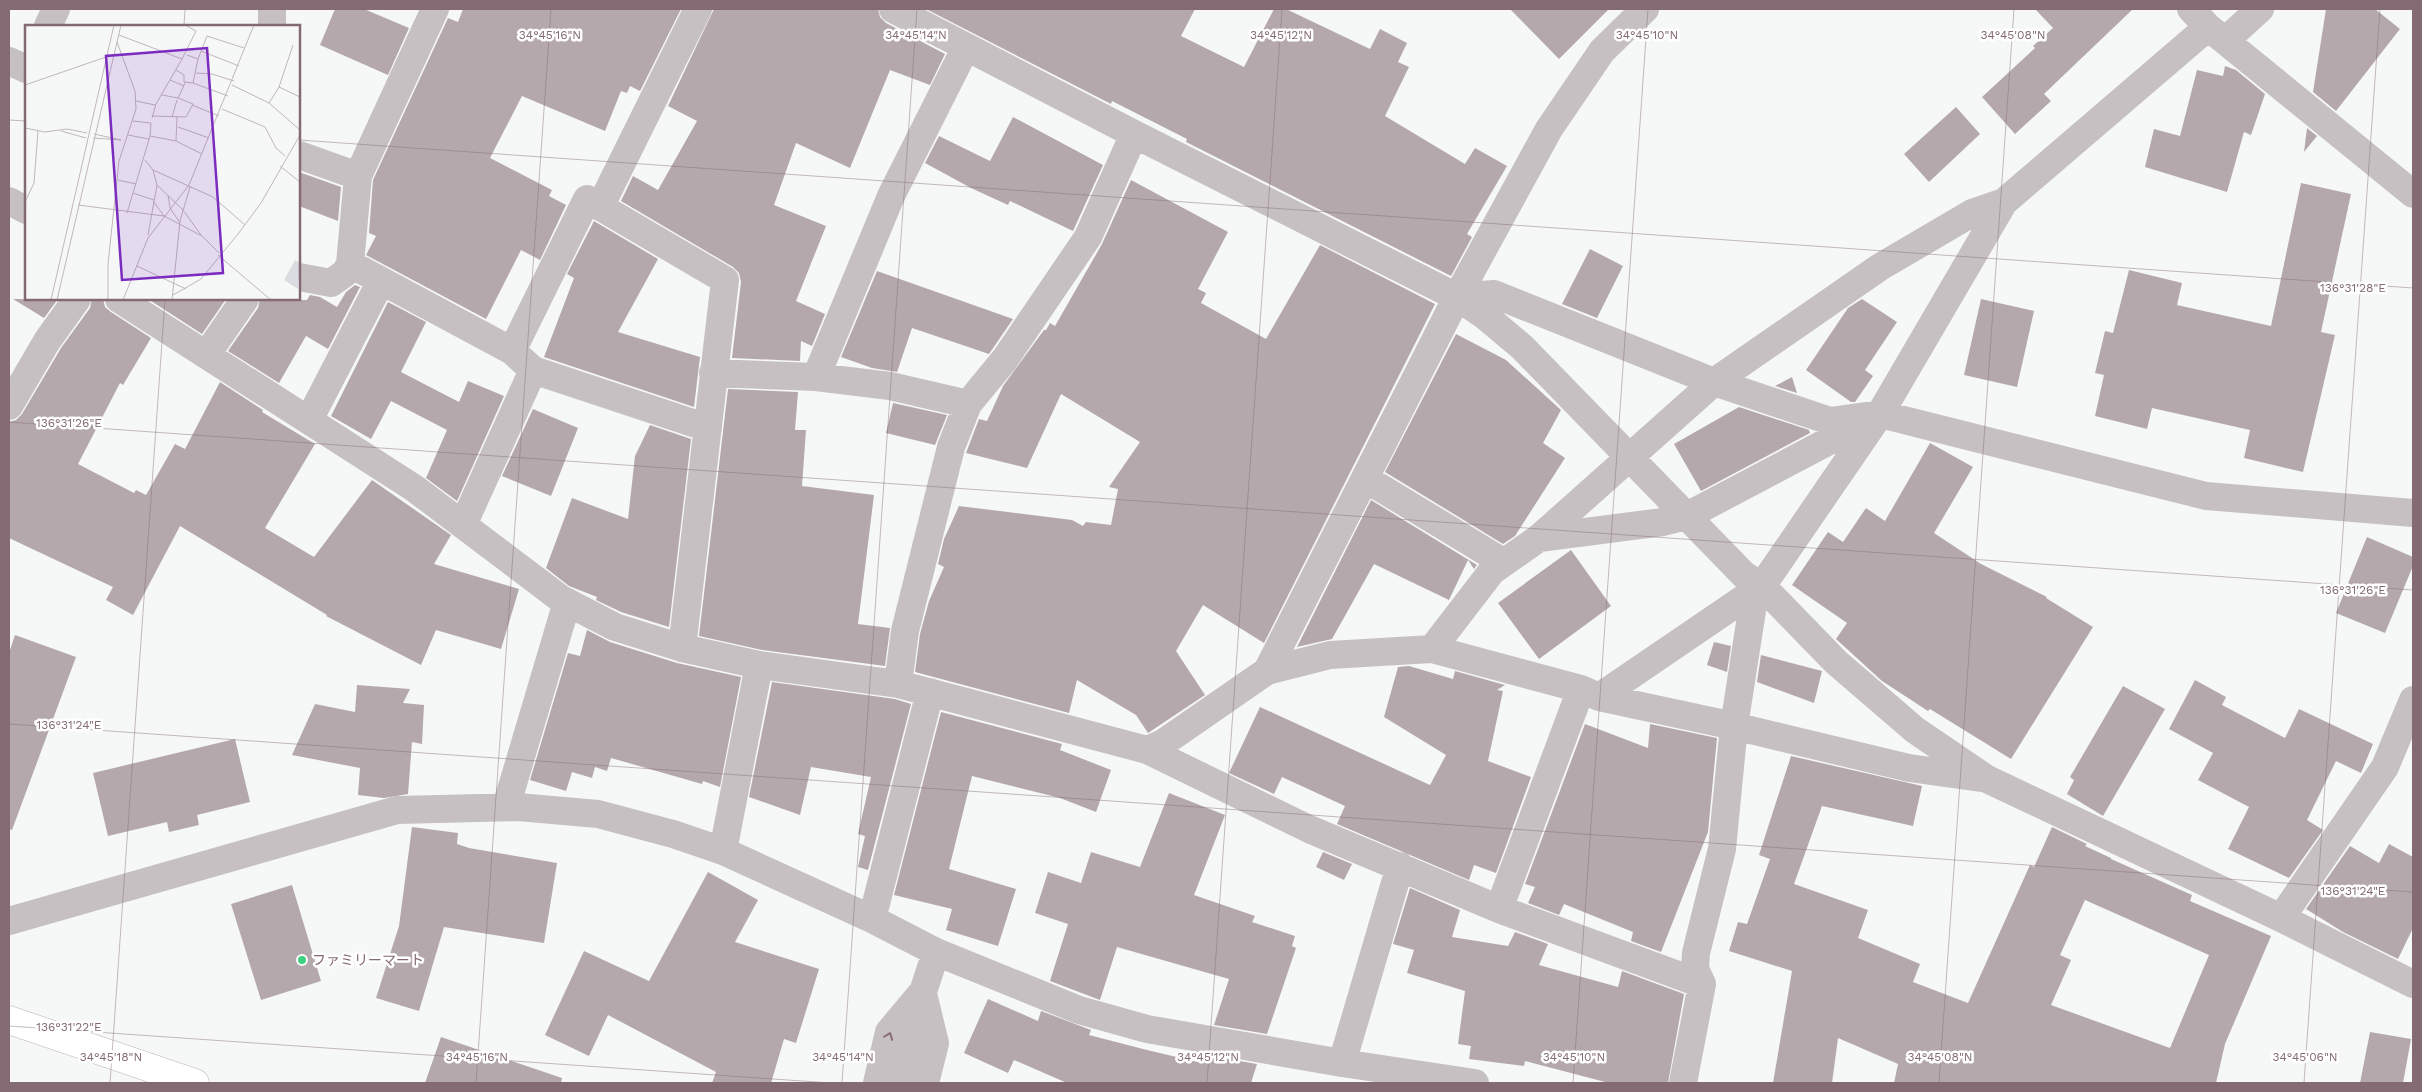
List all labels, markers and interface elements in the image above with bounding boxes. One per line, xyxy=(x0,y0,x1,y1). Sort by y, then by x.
inset map xyxy=(25,25,300,300)
text: 34°45'16"N xyxy=(519,28,581,42)
text: 34°45'14"N xyxy=(885,28,947,42)
text: 34°45'12"N xyxy=(1250,28,1312,42)
text: 34°45'10"N xyxy=(1616,28,1678,42)
text: 34°45'08"N xyxy=(1980,28,2046,42)
text: 136°31'28"E xyxy=(2320,281,2386,295)
text: 136°31'26"E xyxy=(36,416,102,430)
text: 136°31'26"E xyxy=(2320,583,2386,597)
text: 136°31'24"E xyxy=(37,718,102,732)
text: 136°31'24"E xyxy=(2321,884,2386,898)
place label: ファミリーマート xyxy=(312,952,424,968)
marker: ファミリーマート xyxy=(296,954,308,966)
text: 136°31'22"E xyxy=(36,1020,102,1034)
one-way arrow xyxy=(883,1032,893,1041)
text: 34°45'18"N xyxy=(80,1050,142,1064)
text: 34°45'16"N xyxy=(446,1050,508,1064)
text: 34°45'14"N xyxy=(812,1050,874,1064)
text: 34°45'12"N xyxy=(1177,1050,1239,1064)
text: 34°45'10"N xyxy=(1543,1050,1605,1064)
text: 34°45'08"N xyxy=(1907,1050,1973,1064)
text: 34°45'06"N xyxy=(2272,1050,2338,1064)

